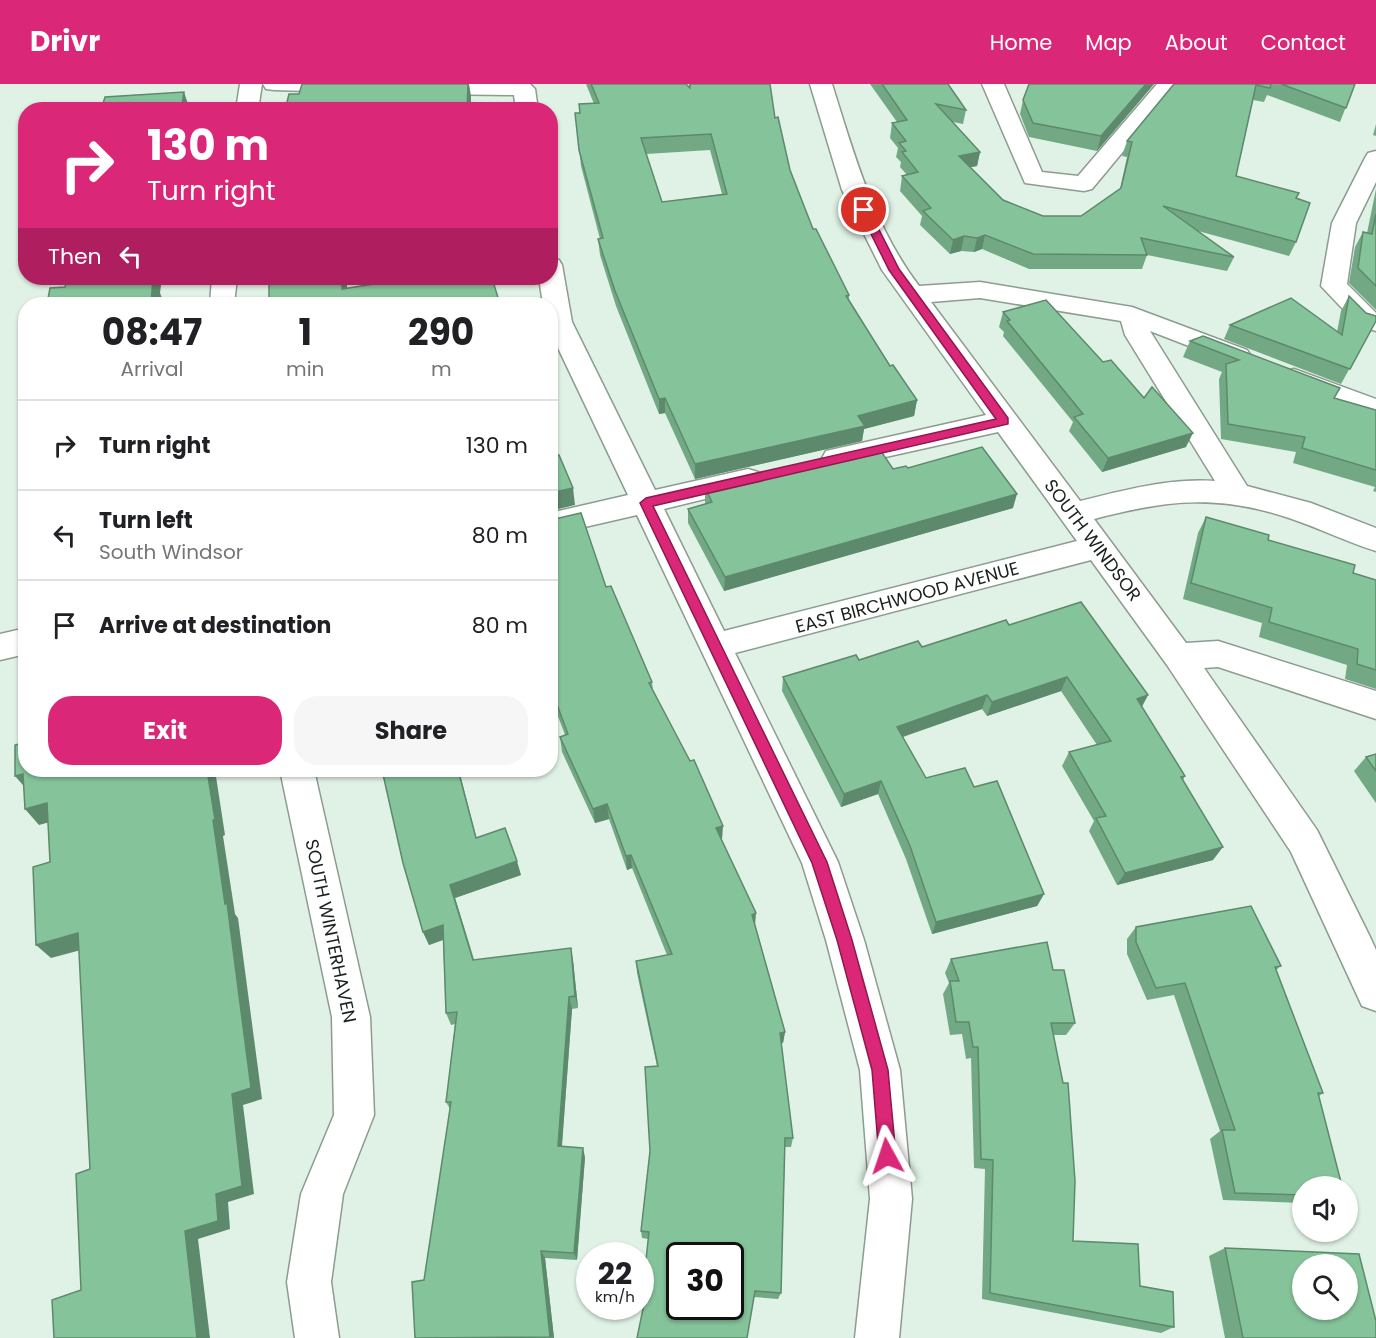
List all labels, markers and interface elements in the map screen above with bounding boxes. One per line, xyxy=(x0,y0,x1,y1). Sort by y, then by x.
text: Drivr xyxy=(30,22,100,61)
text: Home xyxy=(990,28,1052,57)
text: Map xyxy=(1085,28,1132,57)
text: About xyxy=(1165,28,1228,57)
text: Contact xyxy=(1261,28,1346,57)
text: 130 m xyxy=(147,116,269,175)
icon: right xyxy=(48,126,126,204)
text: Turn right xyxy=(147,172,276,209)
pin xyxy=(838,184,889,235)
icon: arrive xyxy=(847,193,880,226)
icon: left xyxy=(114,240,147,273)
text: Then xyxy=(48,241,102,272)
text: 08:47 xyxy=(102,307,202,358)
text: 1 xyxy=(298,307,312,358)
text: 290 xyxy=(408,307,474,358)
text: Arrival xyxy=(121,355,184,383)
text: min xyxy=(286,355,324,383)
text: m xyxy=(431,355,451,383)
icon: right xyxy=(48,429,81,462)
text: Turn right xyxy=(99,430,210,461)
text: 130 m xyxy=(466,430,528,461)
street label: SOUTH WINDSOR xyxy=(1039,474,1147,606)
text: Turn left xyxy=(99,505,193,536)
icon: left xyxy=(48,519,81,552)
text: 80 m xyxy=(472,520,528,551)
text: South Windsor xyxy=(99,538,243,566)
street label: EAST BIRCHWOOD AVENUE xyxy=(793,555,1021,639)
icon: arrive xyxy=(48,609,81,642)
text: Arrive at destination xyxy=(99,610,331,641)
text: 80 m xyxy=(472,610,528,641)
button: Exit xyxy=(48,696,282,765)
button: Share xyxy=(294,696,528,765)
street label: SOUTH WINTERHAVEN xyxy=(299,837,363,1025)
position arrow xyxy=(855,1124,919,1188)
map controls xyxy=(1292,1176,1358,1320)
button: sound xyxy=(1292,1176,1358,1242)
speed limit sign: 30 xyxy=(666,1242,744,1320)
text: 22 xyxy=(598,1252,632,1295)
button: search xyxy=(1292,1254,1358,1320)
text: km/h xyxy=(595,1286,635,1307)

